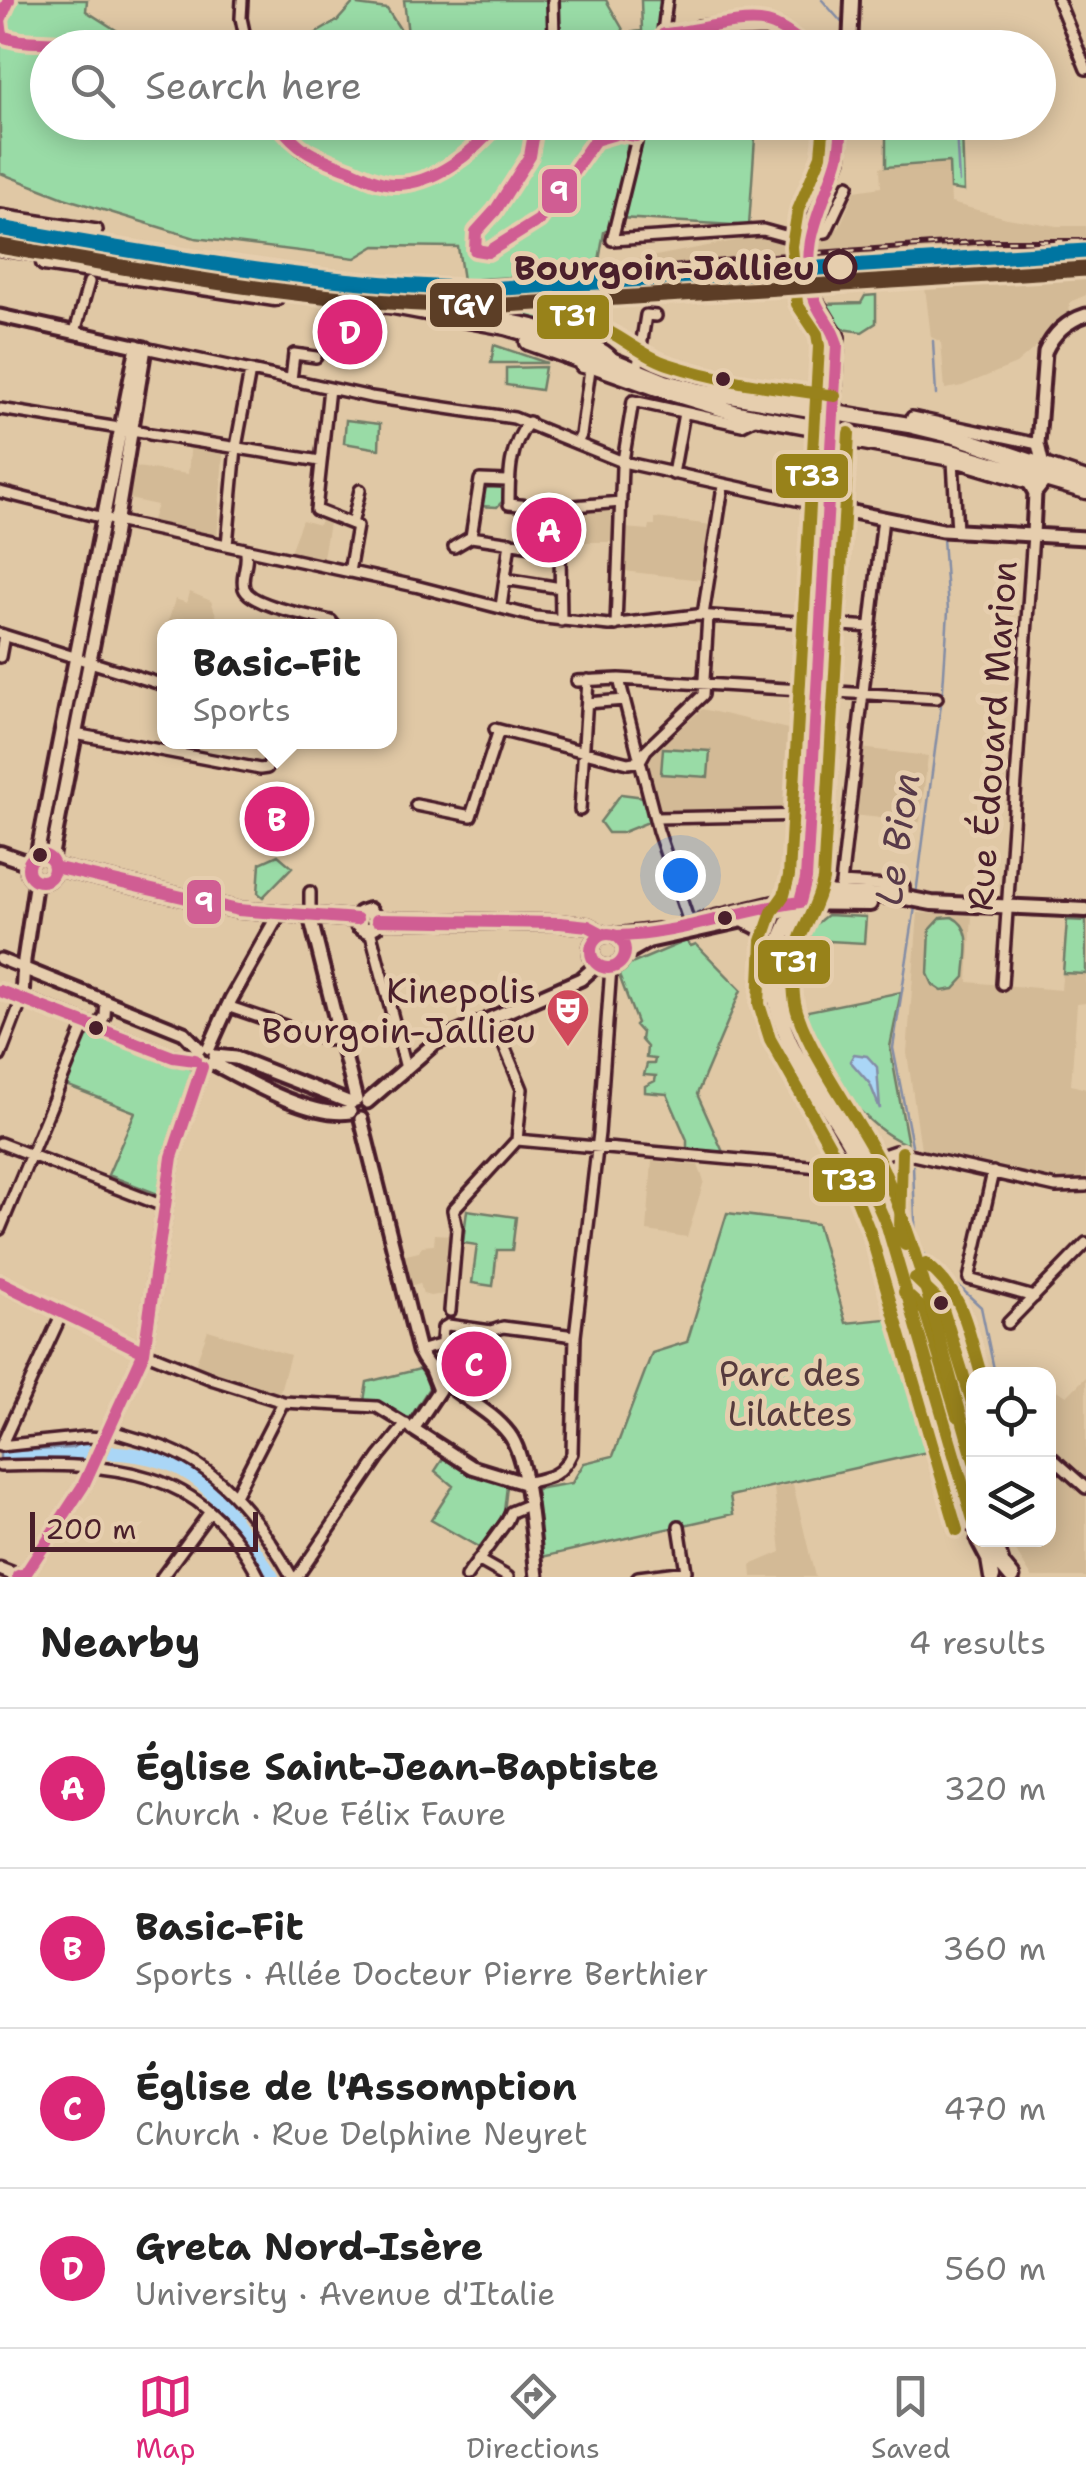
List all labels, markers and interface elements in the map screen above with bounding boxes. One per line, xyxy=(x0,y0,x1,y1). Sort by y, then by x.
search box xyxy=(30,30,1056,140)
icon: search xyxy=(65,58,120,113)
text: Search here xyxy=(145,60,362,111)
line badge: 9 xyxy=(540,167,579,215)
text: 9 xyxy=(549,172,569,210)
place label: Bourgoin-Jallieu xyxy=(514,244,815,291)
marker: Bourgoin-Jallieu xyxy=(824,251,856,283)
line badge: TGV xyxy=(428,281,504,329)
text: TGV xyxy=(438,286,494,324)
line badge: T31 xyxy=(535,293,611,341)
pin: D xyxy=(318,294,382,370)
text: T31 xyxy=(549,297,597,335)
unlabelled marker xyxy=(713,369,733,389)
line badge: T33 xyxy=(774,452,850,500)
text: T33 xyxy=(784,457,840,495)
pin: A xyxy=(516,492,582,568)
street label: Rue Édouard Marion xyxy=(956,559,1028,913)
popup xyxy=(157,619,397,749)
text: Basic-Fit xyxy=(193,637,361,688)
text: Sports xyxy=(193,688,291,731)
water label: Le Bion xyxy=(862,769,932,909)
pin: B xyxy=(244,782,310,856)
unlabelled marker xyxy=(30,845,50,865)
your location xyxy=(655,850,706,901)
line badge: 9 xyxy=(185,878,223,926)
text: 9 xyxy=(194,883,214,921)
unlabelled marker xyxy=(715,908,735,928)
line badge: T31 xyxy=(756,938,832,986)
text: T31 xyxy=(770,943,818,981)
place label: Kinepolis Bourgoin-Jallieu xyxy=(261,967,536,1054)
theatre icon: Kinepolis Bourgoin-Jallieu xyxy=(545,987,591,1048)
unlabelled marker xyxy=(86,1018,106,1038)
line badge: T33 xyxy=(811,1156,887,1204)
text: T33 xyxy=(821,1161,877,1199)
unlabelled marker xyxy=(931,1293,951,1313)
pin: C xyxy=(442,1326,506,1402)
park label: Parc des Lilattes xyxy=(719,1350,861,1437)
map controls xyxy=(966,1367,1056,1547)
button: locate xyxy=(966,1367,1056,1457)
button: layers xyxy=(966,1457,1056,1547)
scale bar xyxy=(30,1507,258,1552)
text: 200 m xyxy=(45,1510,136,1548)
text: Nearby xyxy=(40,1614,200,1670)
text: 4 results xyxy=(909,1621,1046,1664)
text: Église Saint-Jean-Baptiste xyxy=(135,1741,659,1792)
text: A xyxy=(60,1767,85,1810)
text: 320 m xyxy=(943,1767,1046,1810)
text: Church · Rue Félix Faure xyxy=(135,1792,506,1835)
text: Basic-Fit xyxy=(135,1901,304,1952)
text: B xyxy=(63,1927,82,1970)
text: 360 m xyxy=(942,1927,1046,1970)
text: Sports · Allée Docteur Pierre Berthier xyxy=(135,1952,709,1995)
text: Église de l'Assomption xyxy=(135,2061,577,2112)
text: C xyxy=(63,2087,82,2130)
text: 470 m xyxy=(943,2087,1046,2130)
text: Church · Rue Delphine Neyret xyxy=(135,2112,588,2155)
text: Greta Nord-Isère xyxy=(135,2221,483,2272)
text: D xyxy=(61,2247,84,2290)
text: 560 m xyxy=(944,2247,1046,2290)
text: University · Avenue d'Italie xyxy=(135,2272,555,2315)
tab: Map xyxy=(136,2369,195,2467)
tab: Directions xyxy=(466,2369,600,2467)
tab: Saved xyxy=(871,2369,950,2467)

